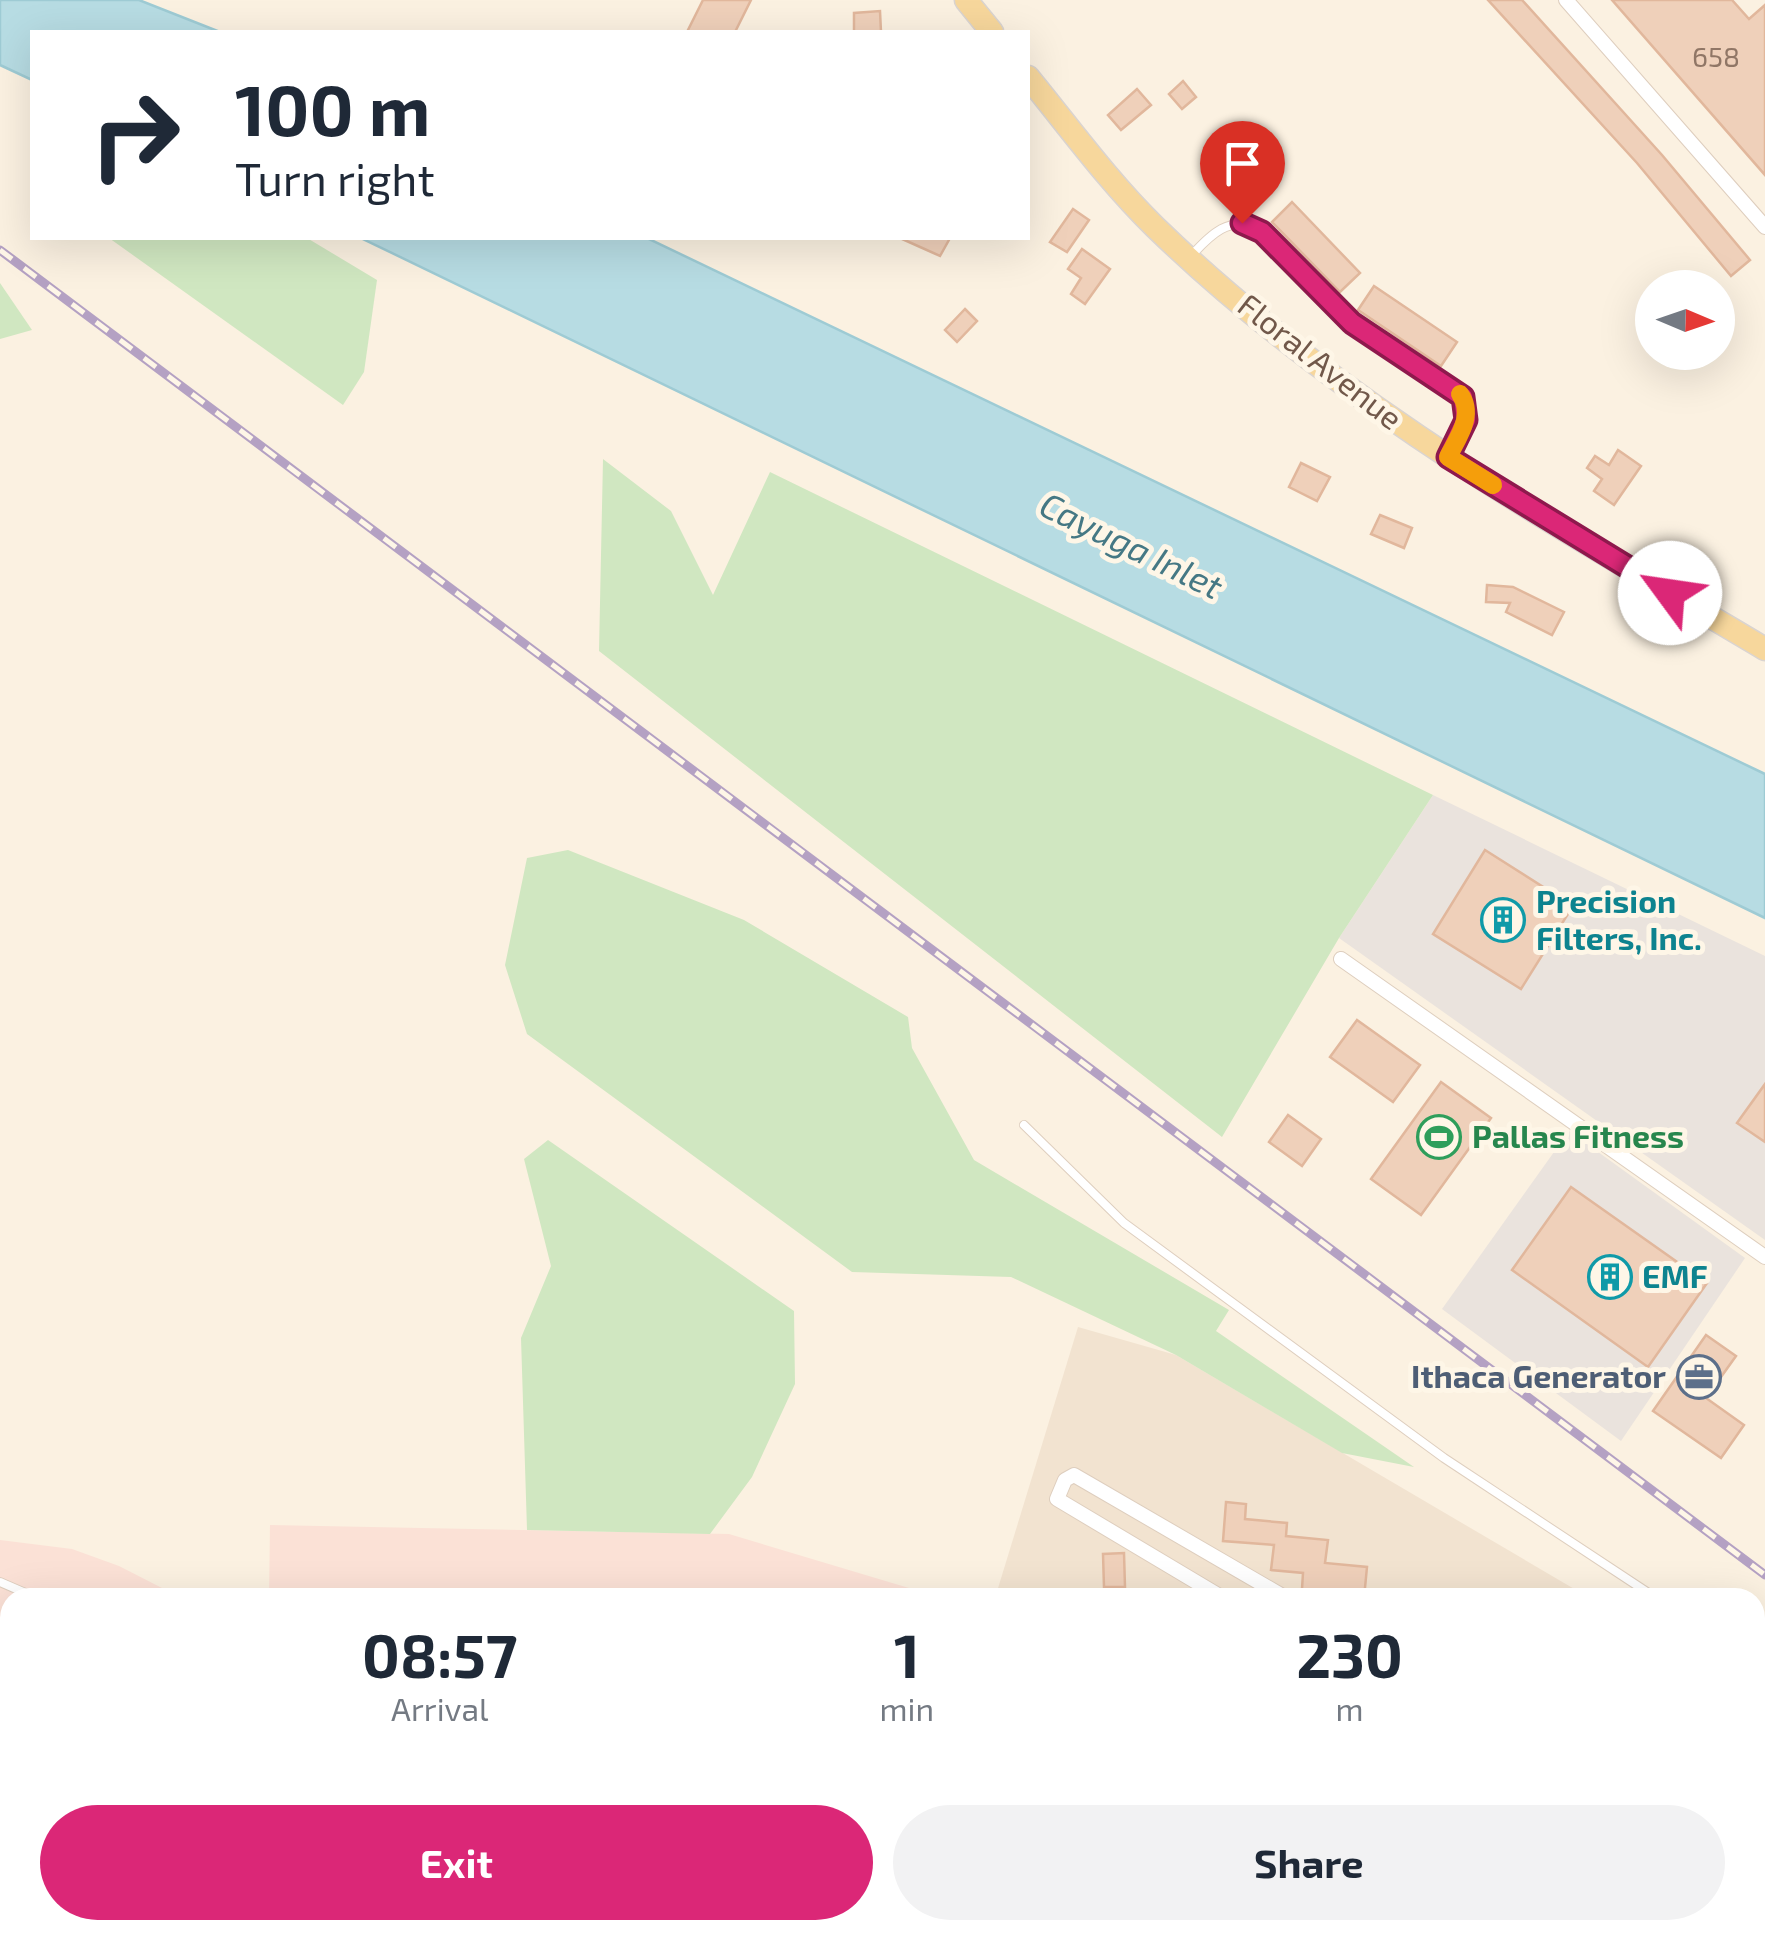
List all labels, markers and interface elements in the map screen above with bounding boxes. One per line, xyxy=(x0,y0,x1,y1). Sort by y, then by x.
house number: 658 xyxy=(1692,39,1740,73)
text: 100 m xyxy=(235,66,430,150)
icon: right xyxy=(70,70,200,200)
pin xyxy=(1200,121,1285,224)
icon: arrive xyxy=(1215,136,1270,191)
text: Turn right xyxy=(235,151,435,205)
north arrow xyxy=(1635,270,1735,370)
map controls xyxy=(1635,270,1735,370)
street label: Floral Avenue xyxy=(1232,285,1411,436)
water label: Cayuga Inlet xyxy=(1033,482,1231,608)
position arrow xyxy=(1618,541,1722,645)
place label: Precision Filters, Inc. xyxy=(1536,881,1702,956)
building icon: Precision Filters, Inc. xyxy=(1480,897,1526,943)
sports icon: Pallas Fitness xyxy=(1416,1114,1462,1160)
place label: Pallas Fitness xyxy=(1472,1116,1684,1154)
building icon: EMF xyxy=(1587,1254,1633,1300)
place label: EMF xyxy=(1642,1256,1708,1294)
office icon: Ithaca Generator xyxy=(1676,1354,1722,1400)
place label: Ithaca Generator xyxy=(1411,1356,1666,1394)
text: 08:57 xyxy=(362,1618,518,1690)
text: 1 xyxy=(894,1618,920,1690)
text: 230 xyxy=(1296,1618,1403,1690)
text: Arrival xyxy=(391,1689,488,1727)
text: min xyxy=(880,1689,934,1727)
text: m xyxy=(1336,1689,1364,1727)
button: Exit xyxy=(40,1805,873,1920)
button: Share xyxy=(893,1805,1725,1920)

